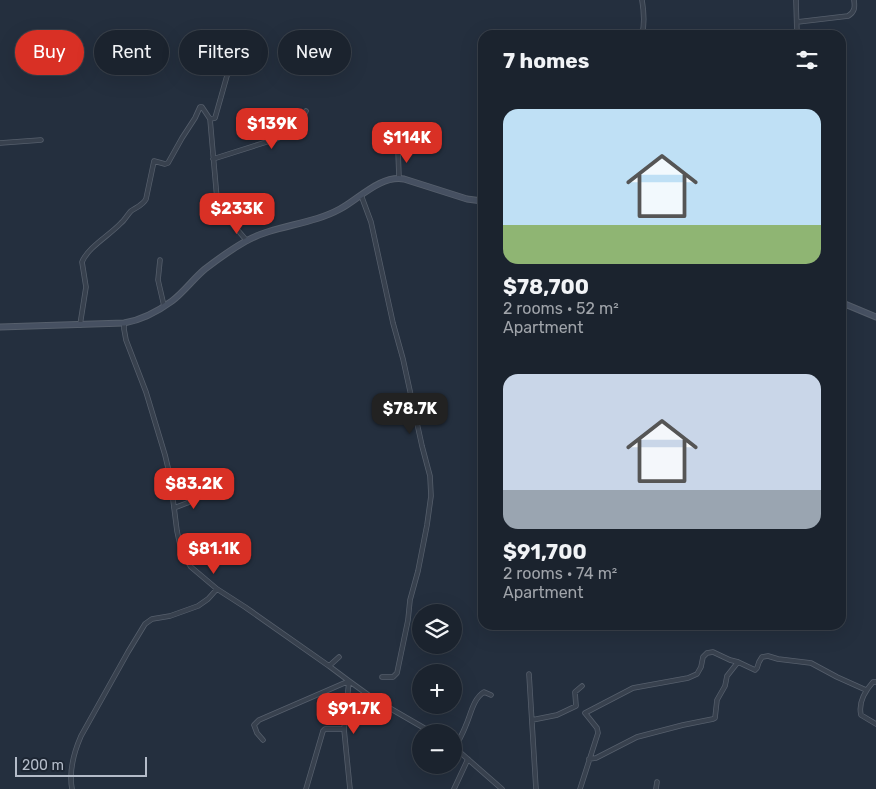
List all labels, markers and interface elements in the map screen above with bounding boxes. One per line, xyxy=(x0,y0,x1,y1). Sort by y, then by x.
chip: Buy xyxy=(15,30,84,75)
chip: Rent xyxy=(94,30,169,75)
chip: Filters xyxy=(179,30,268,75)
chip: New xyxy=(278,30,351,75)
icon: filters xyxy=(793,46,821,74)
text: 7 homes xyxy=(503,48,589,73)
pin: $139K xyxy=(237,108,307,150)
text: $139K xyxy=(247,114,297,133)
pin: $114K xyxy=(372,121,442,164)
text: $114K xyxy=(383,128,431,147)
icon: home xyxy=(617,141,707,231)
pin: $233K xyxy=(202,192,272,235)
text: $233K xyxy=(211,199,263,218)
text: $78,700 xyxy=(503,274,589,299)
text: 2 rooms · 52 m² xyxy=(503,299,619,318)
text: Apartment xyxy=(503,318,583,337)
pin: $78.7K xyxy=(369,392,451,435)
text: $78.7K xyxy=(383,399,437,418)
icon: home xyxy=(617,406,707,496)
pin: $83.2K xyxy=(153,468,235,510)
text: $83.2K xyxy=(165,474,223,493)
pin: $81.1K xyxy=(173,532,255,575)
text: $81.1K xyxy=(188,539,240,558)
text: $91,700 xyxy=(503,539,587,564)
text: 2 rooms · 74 m² xyxy=(503,564,617,583)
text: Apartment xyxy=(503,583,583,602)
map controls xyxy=(412,604,462,774)
button: layers xyxy=(412,604,462,654)
button: + xyxy=(412,664,462,714)
pin: $91.7K xyxy=(313,692,395,735)
text: $91.7K xyxy=(328,699,380,718)
button: − xyxy=(412,724,462,774)
scale bar xyxy=(15,754,148,777)
text: 200 m xyxy=(22,757,64,774)

